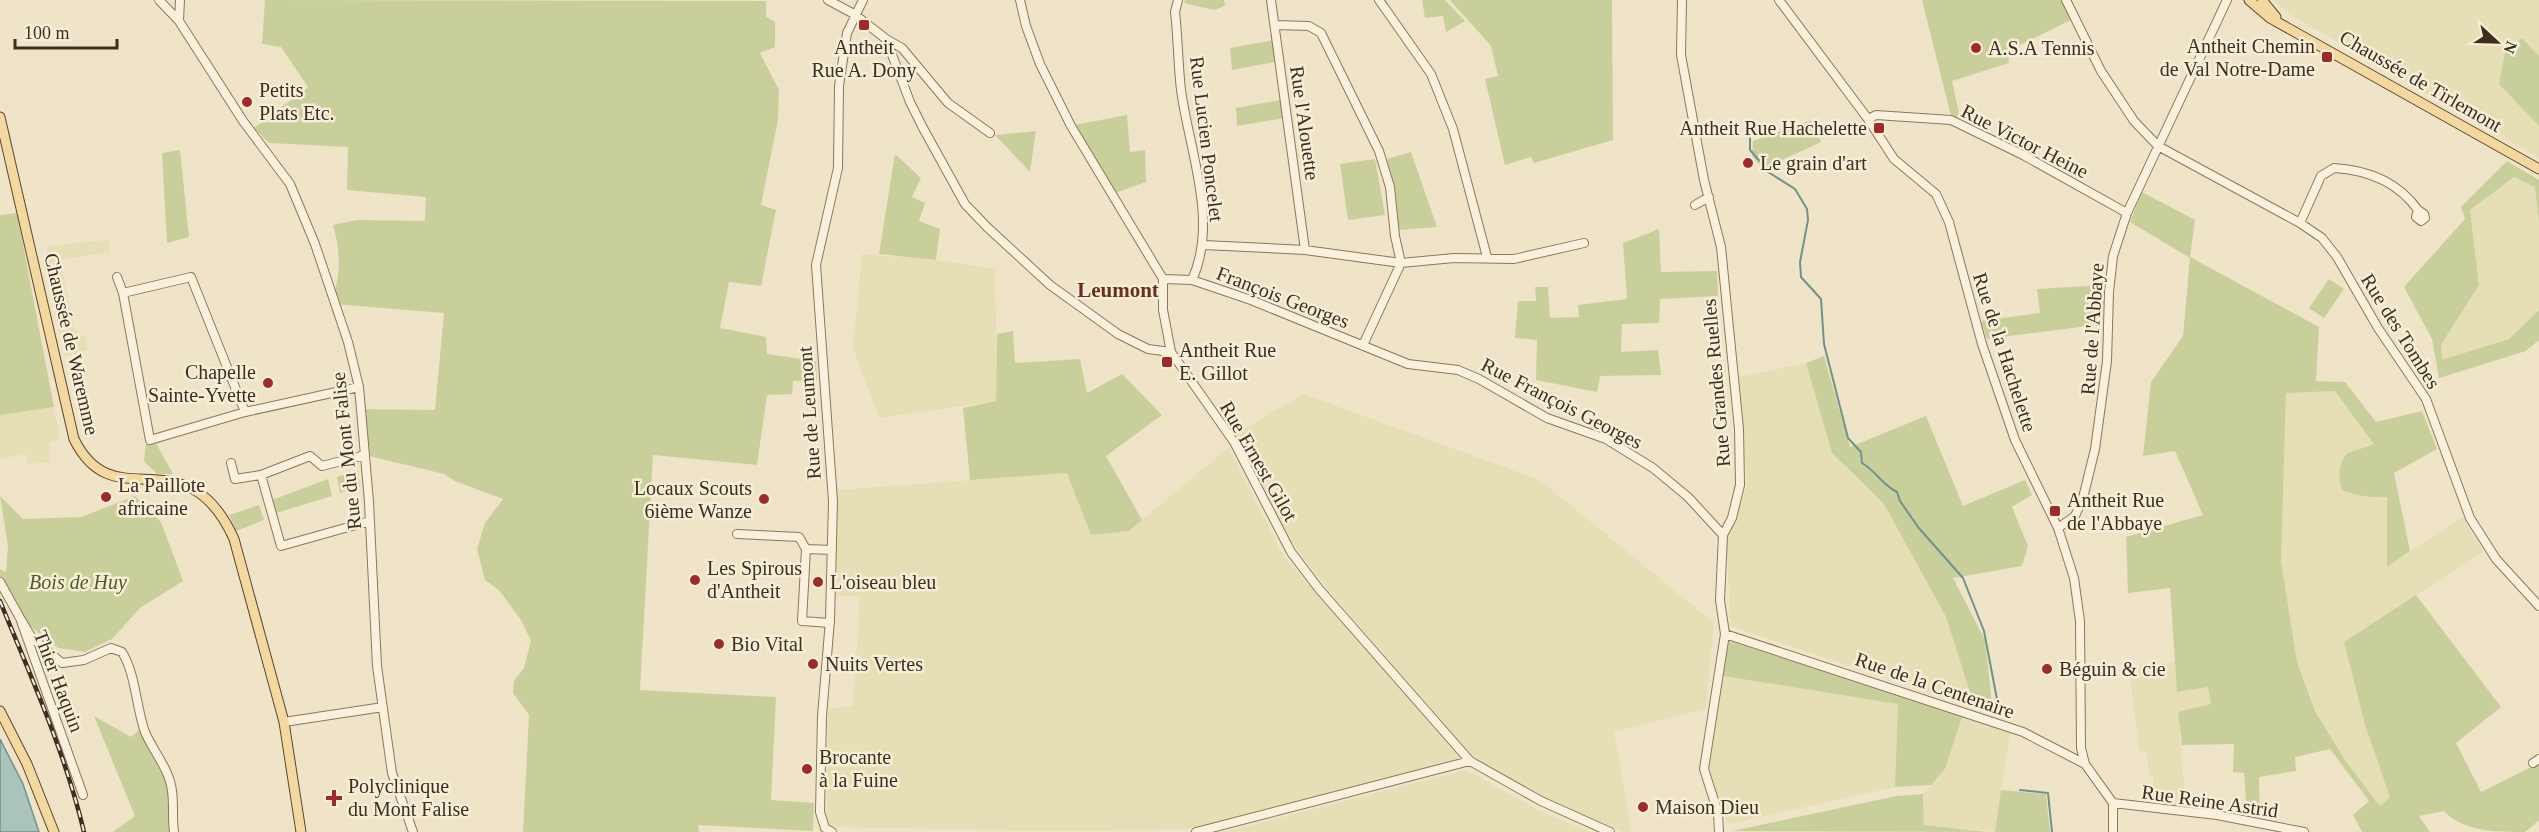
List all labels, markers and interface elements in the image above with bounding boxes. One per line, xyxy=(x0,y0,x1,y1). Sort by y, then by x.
scale bar xyxy=(15,12,117,50)
north arrow xyxy=(2467,12,2527,72)
marker: Antheit Rue A. Dony xyxy=(857,18,871,32)
text: 100 m xyxy=(24,23,70,43)
street label: Chaussée de Tirlemont xyxy=(2336,26,2506,137)
place label: Antheit Chemin de Val Notre-Dame xyxy=(2160,35,2315,80)
place label: Antheit Rue A. Dony xyxy=(812,36,917,82)
place label: A.S.A Tennis xyxy=(1988,37,2095,59)
text: N xyxy=(2500,39,2520,56)
marker: A.S.A Tennis xyxy=(1969,41,1983,55)
marker: Antheit Chemin de Val Notre-Dame xyxy=(2320,50,2334,64)
street label: Rue Lucien Poncelet xyxy=(1186,55,1228,223)
street label: Rue l'Alouette xyxy=(1286,64,1324,182)
place label: Petits Plats Etc. xyxy=(259,79,335,124)
marker: Petits Plats Etc. xyxy=(240,95,254,109)
street label: Rue Victor Heine xyxy=(1958,100,2092,183)
place label: Antheit Rue Hachelette xyxy=(1679,117,1867,139)
marker: Antheit Rue Hachelette xyxy=(1872,121,1886,135)
place label: Le grain d'art xyxy=(1760,152,1867,175)
marker: Le grain d'art xyxy=(1741,156,1755,170)
street label: Chaussée de Waremme xyxy=(40,251,104,437)
street label: François Georges xyxy=(1213,262,1353,333)
street label: Rue de l'Abbaye xyxy=(2076,262,2109,396)
street label: Rue des Tombes xyxy=(2357,269,2445,393)
street label: Rue de la Hachelette xyxy=(1969,270,2041,434)
district label: Leumont xyxy=(1077,278,1159,302)
street label: Rue Grandes Ruelles xyxy=(1698,298,1734,468)
place label: Antheit Rue E. Gillot xyxy=(1179,339,1276,384)
street label: Rue de Leumont xyxy=(793,345,825,480)
street label: Rue François Georges xyxy=(1478,353,1646,454)
marker: Antheit Rue E. Gillot xyxy=(1160,355,1174,369)
place label: Chapelle Sainte-Yvette xyxy=(148,361,256,406)
street label: Rue du Mont Falise xyxy=(327,371,365,531)
marker: Chapelle Sainte-Yvette xyxy=(261,376,275,390)
street label: Rue Ernest Gilot xyxy=(1216,397,1302,525)
place label: La Paillote africaine xyxy=(118,474,205,519)
place label: Locaux Scouts 6ième Wanze xyxy=(634,477,752,522)
place label: Antheit Rue de l'Abbaye xyxy=(2067,489,2164,535)
marker: La Paillote africaine xyxy=(99,490,113,504)
marker: Locaux Scouts 6ième Wanze xyxy=(757,492,771,506)
marker: Antheit Rue de l'Abbaye xyxy=(2048,504,2062,518)
place label: Les Spirous d'Antheit xyxy=(707,557,802,602)
park label: Bois de Huy xyxy=(29,571,127,594)
place label: L'oiseau bleu xyxy=(830,571,936,593)
marker: Les Spirous d'Antheit xyxy=(688,573,702,587)
marker: L'oiseau bleu xyxy=(811,575,825,589)
street label: Thier Haquin xyxy=(29,627,88,735)
place label: Bio Vital xyxy=(731,633,804,655)
marker: Bio Vital xyxy=(712,637,726,651)
street label: Rue de la Centenaire xyxy=(1852,647,2018,723)
place label: Nuits Vertes xyxy=(825,653,923,675)
marker: Nuits Vertes xyxy=(806,657,820,671)
place label: Béguin & cie xyxy=(2059,658,2166,681)
marker: Béguin & cie xyxy=(2040,662,2054,676)
place label: Brocante à la Fuine xyxy=(819,746,898,791)
marker: Brocante à la Fuine xyxy=(800,762,814,776)
place label: Polyclinique du Mont Falise xyxy=(348,775,469,820)
street label: Rue Reine Astrid xyxy=(2140,781,2280,821)
marker: Polyclinique du Mont Falise xyxy=(325,789,343,807)
place label: Maison Dieu xyxy=(1655,796,1759,818)
marker: Maison Dieu xyxy=(1636,800,1650,814)

